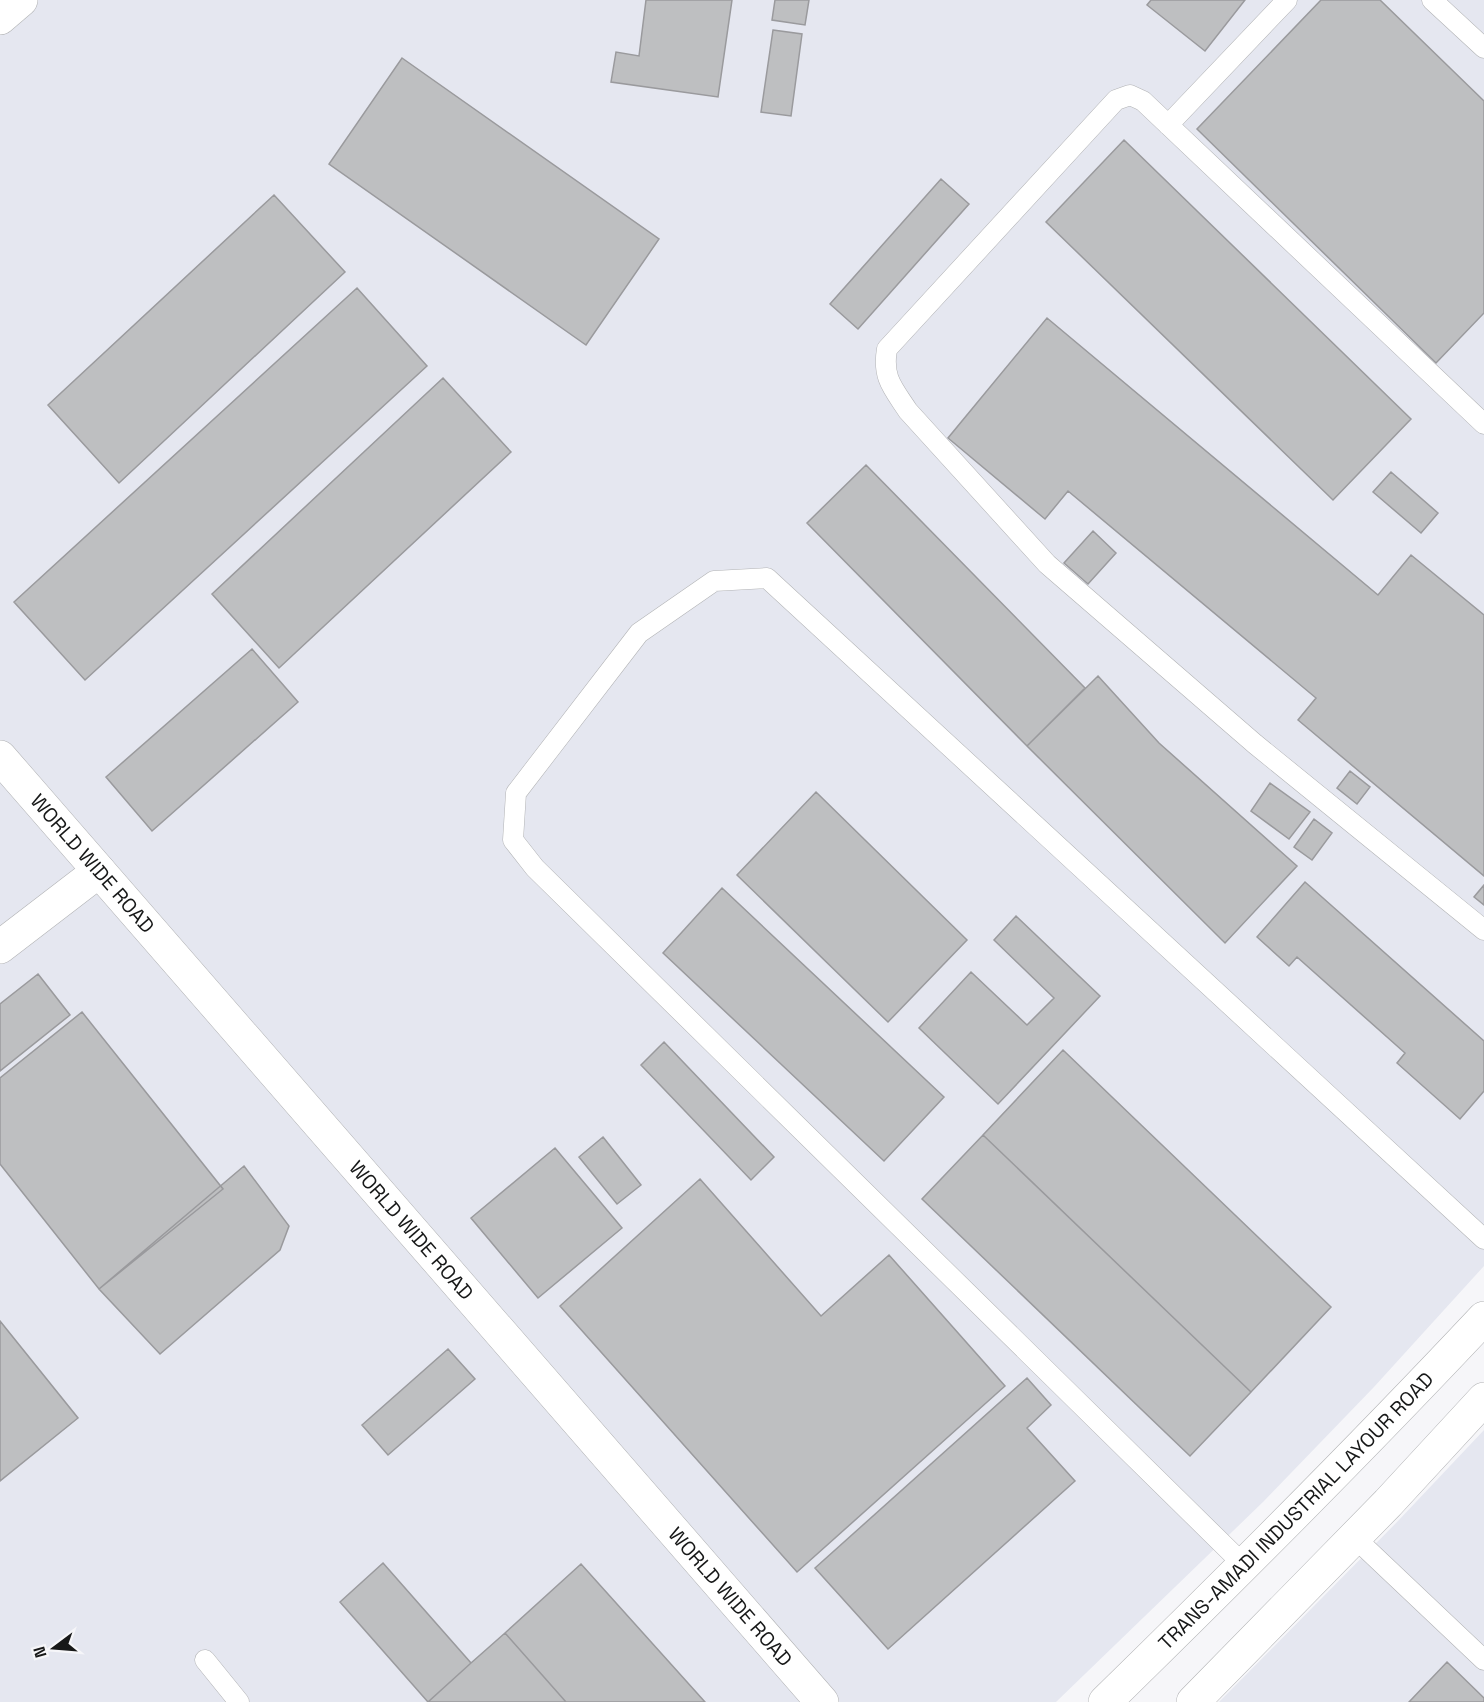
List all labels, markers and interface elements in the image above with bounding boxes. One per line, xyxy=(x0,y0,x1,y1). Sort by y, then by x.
street label: WORLD WIDE ROAD xyxy=(25,788,160,938)
street label: WORLD WIDE ROAD xyxy=(344,1155,479,1305)
street label: TRANS-AMADI INDUSTRIAL LAYOUR ROAD xyxy=(1153,1366,1439,1656)
street label: WORLD WIDE ROAD xyxy=(663,1522,798,1672)
north arrow xyxy=(24,1618,84,1678)
text: N xyxy=(28,1644,52,1660)

